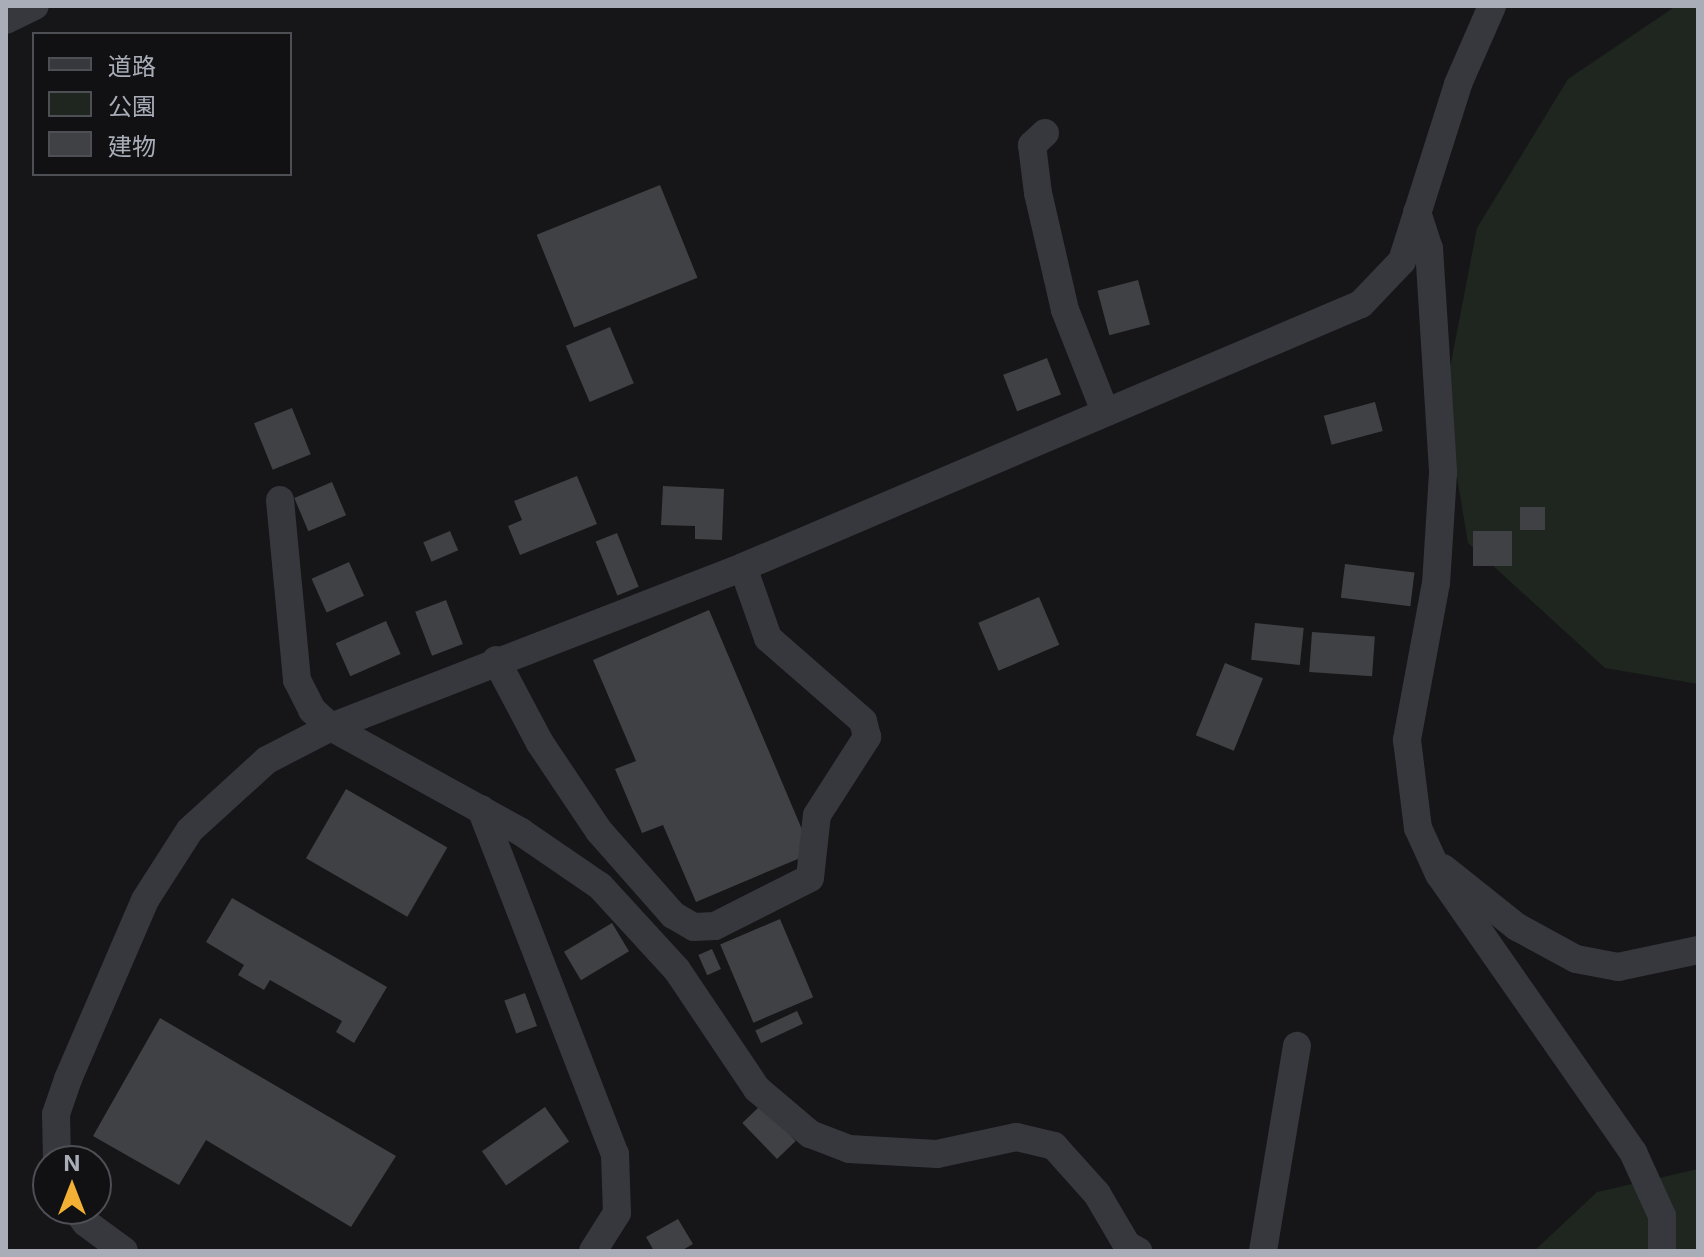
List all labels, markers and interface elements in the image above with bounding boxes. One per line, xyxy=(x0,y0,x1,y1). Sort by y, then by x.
legend xyxy=(32,32,292,176)
text: 道路 xyxy=(108,52,156,81)
text: 公園 xyxy=(108,92,156,121)
text: 建物 xyxy=(108,132,156,161)
north arrow xyxy=(32,1145,112,1225)
text: N xyxy=(64,1150,80,1176)

